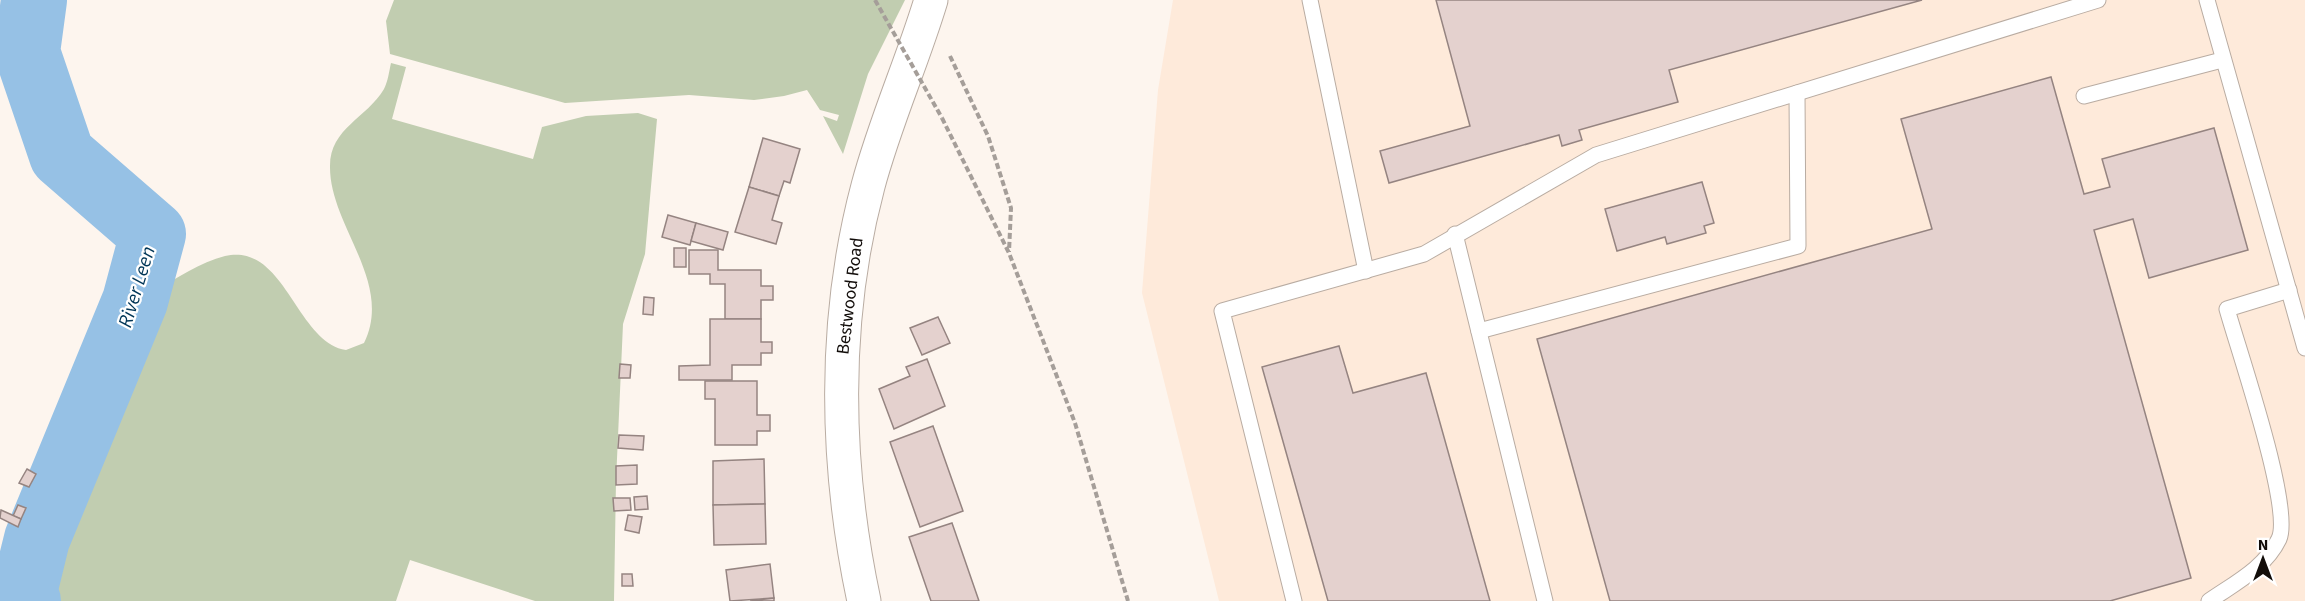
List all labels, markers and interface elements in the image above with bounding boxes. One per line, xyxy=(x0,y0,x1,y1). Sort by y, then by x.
street label: Bestwood Road xyxy=(830,236,870,356)
water label: River Leen xyxy=(111,243,163,331)
north arrow xyxy=(2233,529,2293,589)
text: N xyxy=(2258,534,2268,556)

